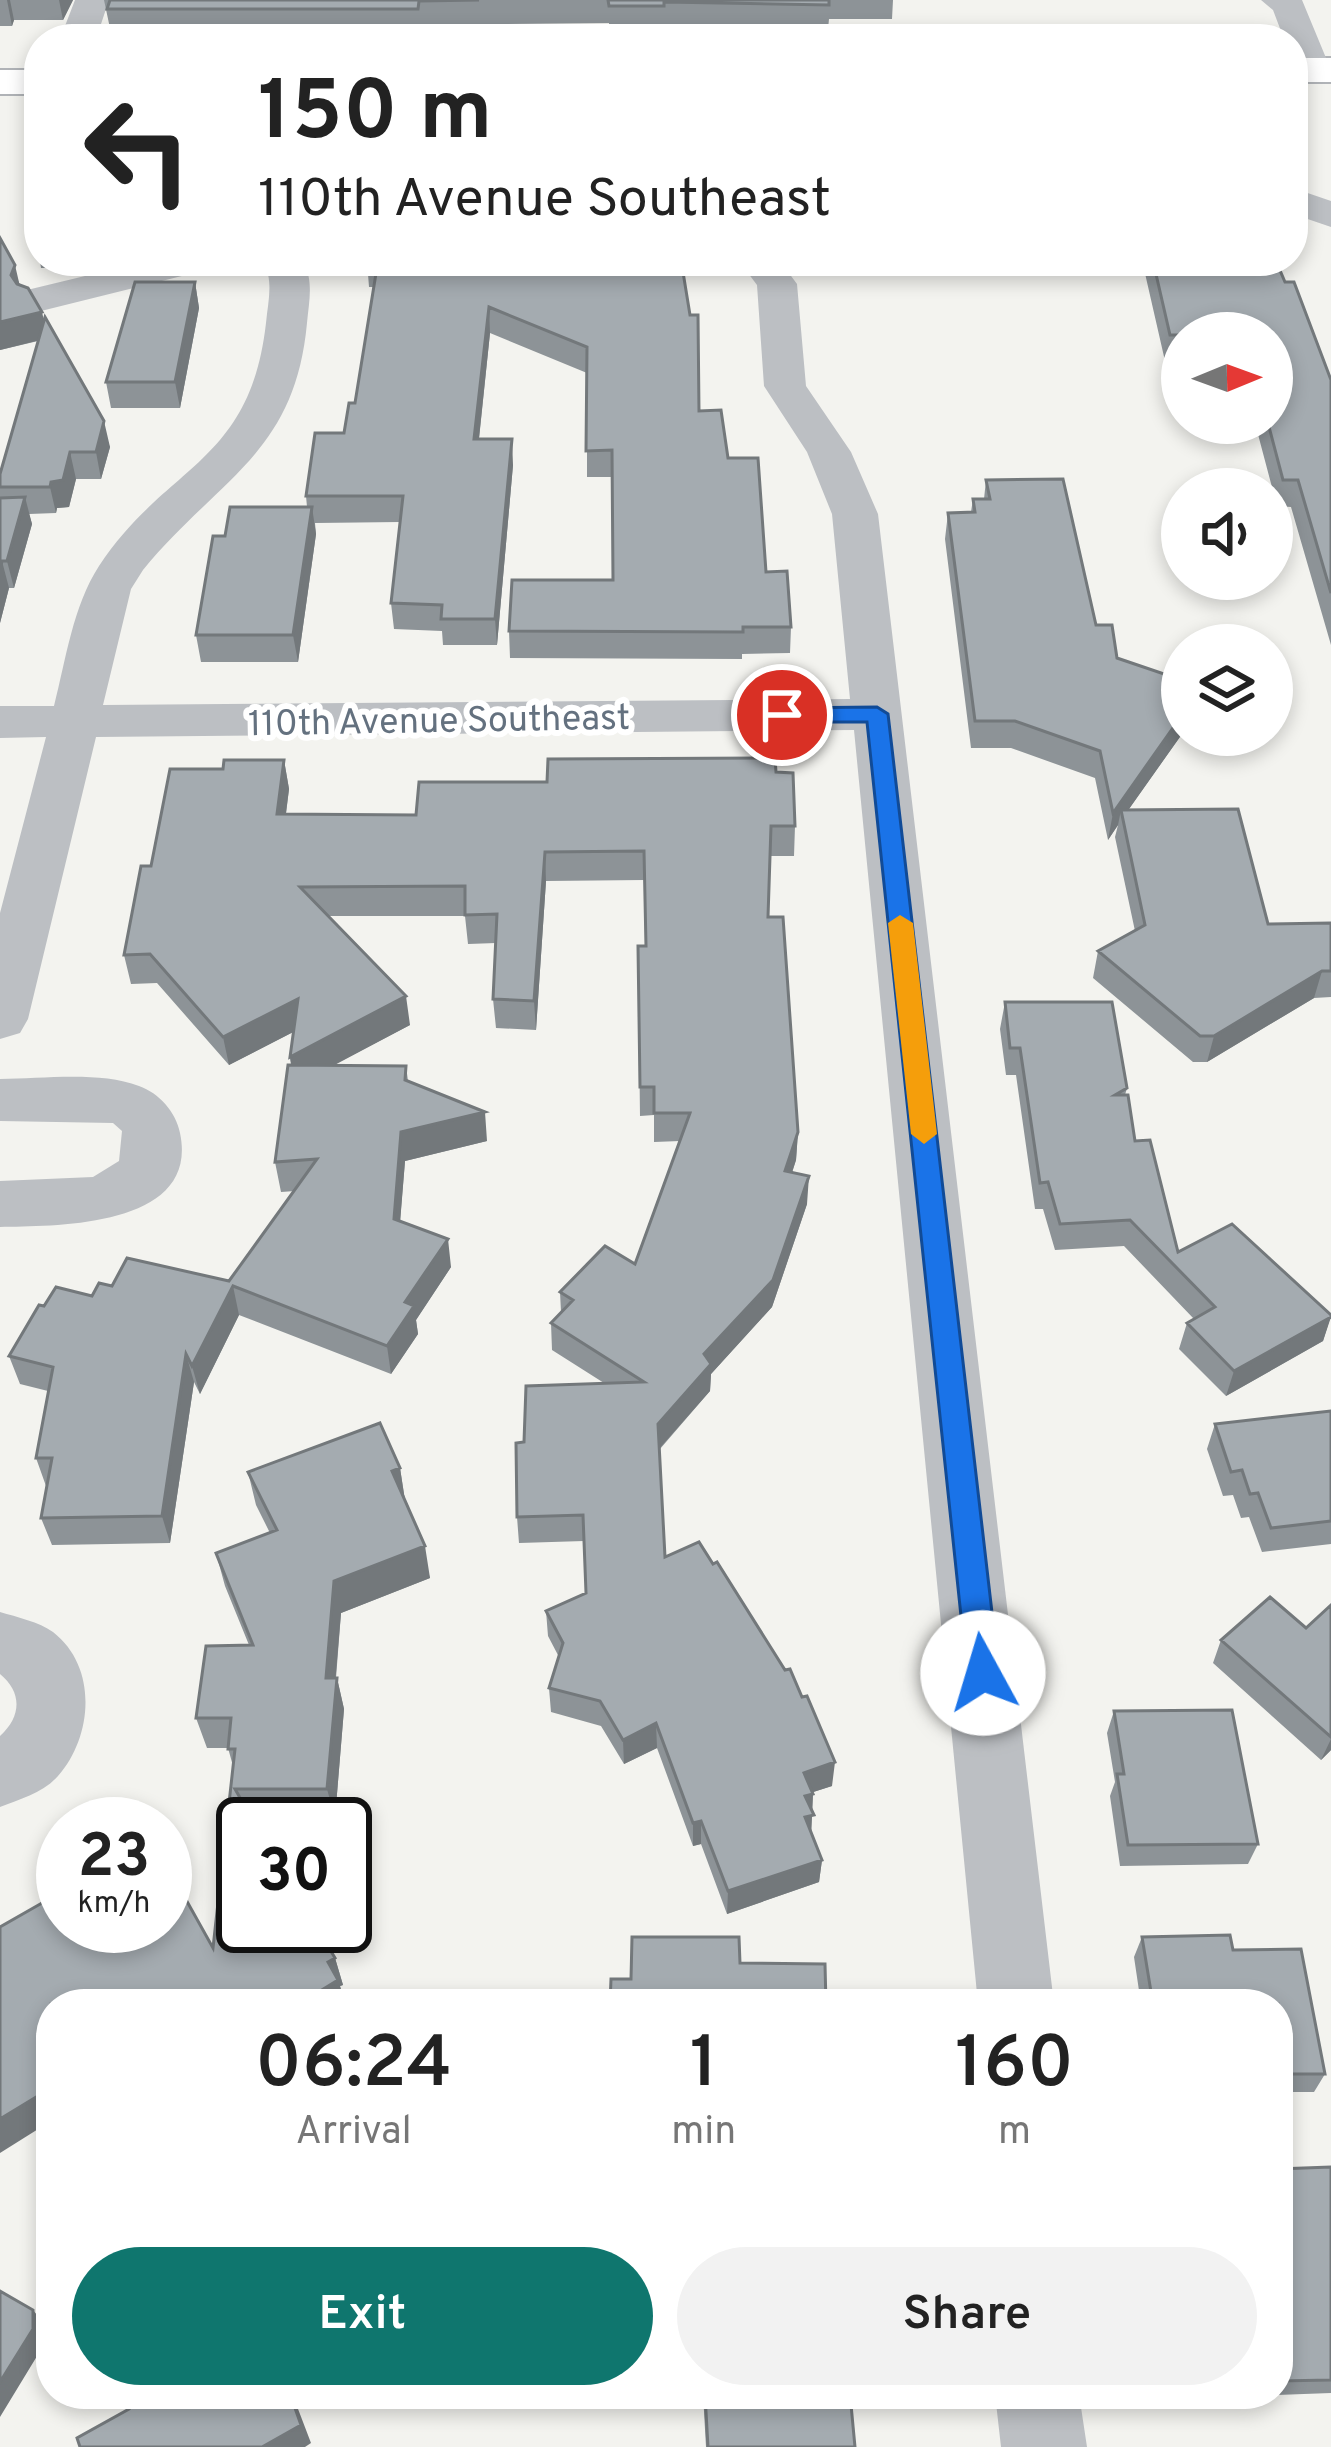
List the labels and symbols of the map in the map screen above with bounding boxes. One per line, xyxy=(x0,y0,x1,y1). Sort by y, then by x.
north arrow xyxy=(1161,312,1293,444)
pin xyxy=(731,664,833,766)
street label: 110th Avenue Southeast xyxy=(248,697,631,749)
position arrow xyxy=(920,1610,1046,1736)
speed limit sign: 30 xyxy=(216,1797,372,1953)

